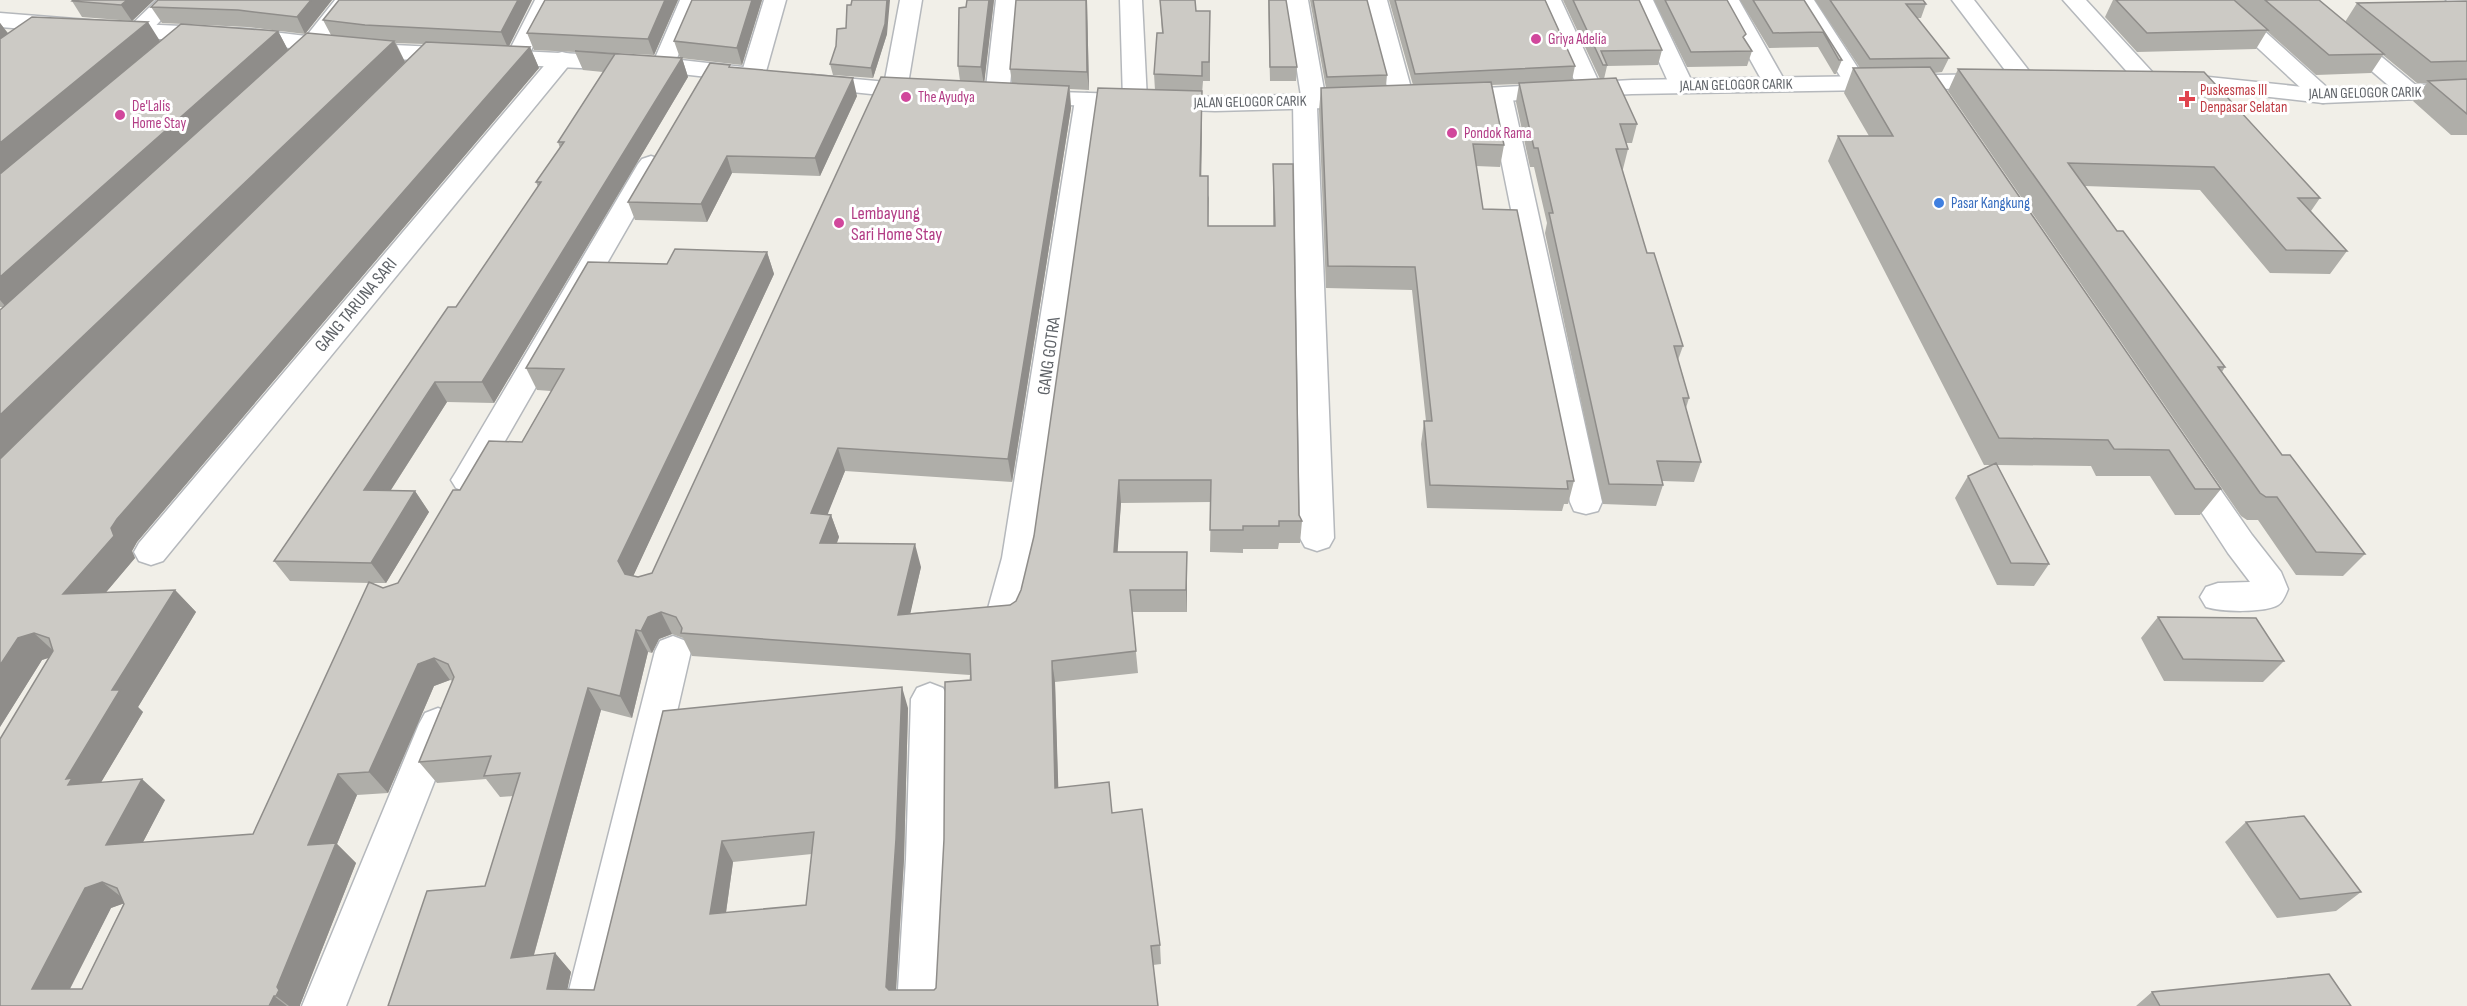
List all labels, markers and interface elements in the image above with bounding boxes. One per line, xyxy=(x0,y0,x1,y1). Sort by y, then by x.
place label: Griya Adelia xyxy=(1548,30,1607,49)
marker: Griya Adelia xyxy=(1529,32,1543,46)
street label: JALAN GELOGOR CARIK xyxy=(1678,75,1793,96)
place label: Puskesmas III Denpasar Selatan xyxy=(2200,81,2287,117)
street label: JALAN GELOGOR CARIK xyxy=(2307,83,2422,104)
place label: The Ayudya xyxy=(918,88,975,107)
marker: The Ayudya xyxy=(899,90,913,104)
marker: Puskesmas III Denpasar Selatan xyxy=(2178,90,2196,108)
street label: JALAN GELOGOR CARIK xyxy=(1192,92,1307,113)
place label: De'Lalis Home Stay xyxy=(132,97,186,133)
marker: De'Lalis Home Stay xyxy=(113,108,127,122)
place label: Pondok Rama xyxy=(1464,124,1532,143)
marker: Pondok Rama xyxy=(1445,126,1459,140)
place label: Pasar Kangkung xyxy=(1951,194,2030,213)
marker: Pasar Kangkung xyxy=(1932,196,1946,210)
place label: Lembayung Sari Home Stay xyxy=(851,203,942,245)
marker: Lembayung Sari Home Stay xyxy=(832,216,846,230)
street label: GANG TARUNA SARI xyxy=(311,254,401,356)
street label: GANG GOTRA xyxy=(1033,315,1065,396)

